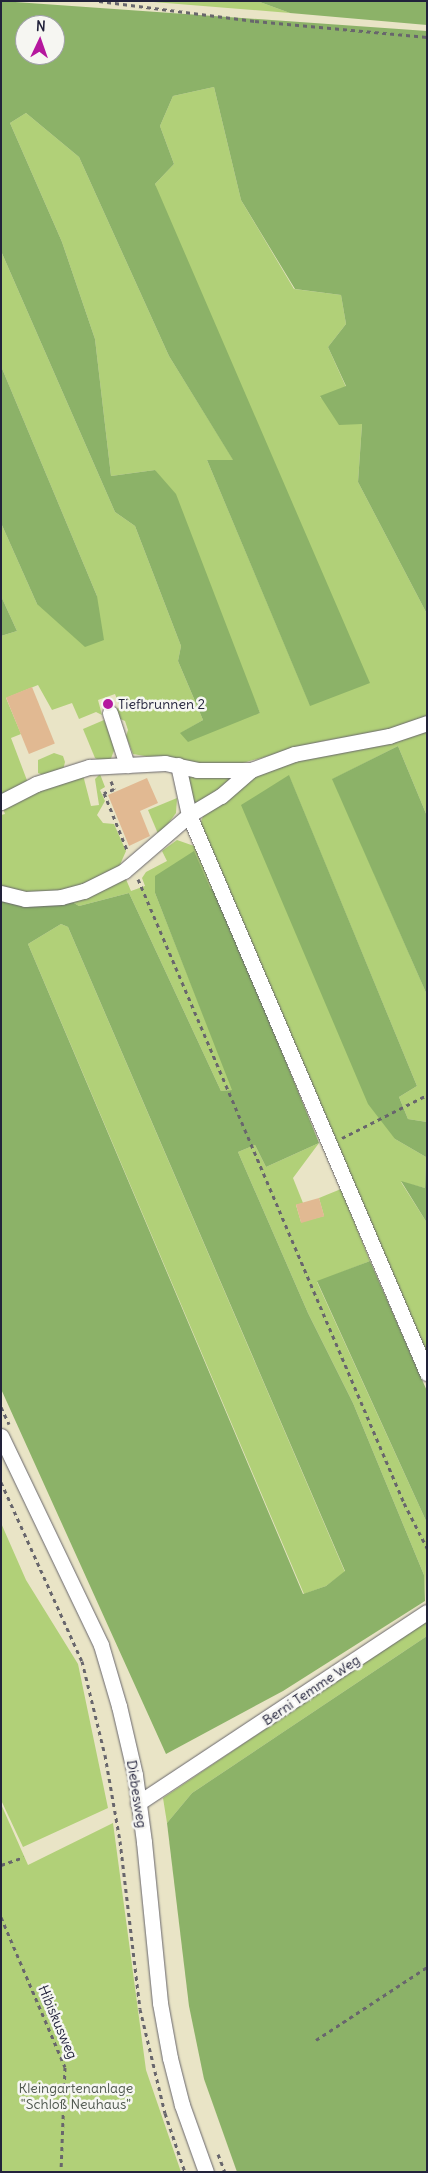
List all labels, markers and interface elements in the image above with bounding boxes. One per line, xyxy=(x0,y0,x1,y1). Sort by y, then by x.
north arrow xyxy=(15,15,65,65)
text: N xyxy=(35,17,46,35)
place label: Tiefbrunnen 2 xyxy=(118,696,205,712)
marker: Tiefbrunnen 2 xyxy=(102,698,114,710)
street label: Berni Temme Weg xyxy=(259,1651,363,1729)
street label: Diebesweg xyxy=(123,1759,151,1829)
street label: Hibiskusweg xyxy=(35,1983,81,2061)
park label: Kleingartenanlage "Schloß Neuhaus" xyxy=(19,2080,133,2112)

